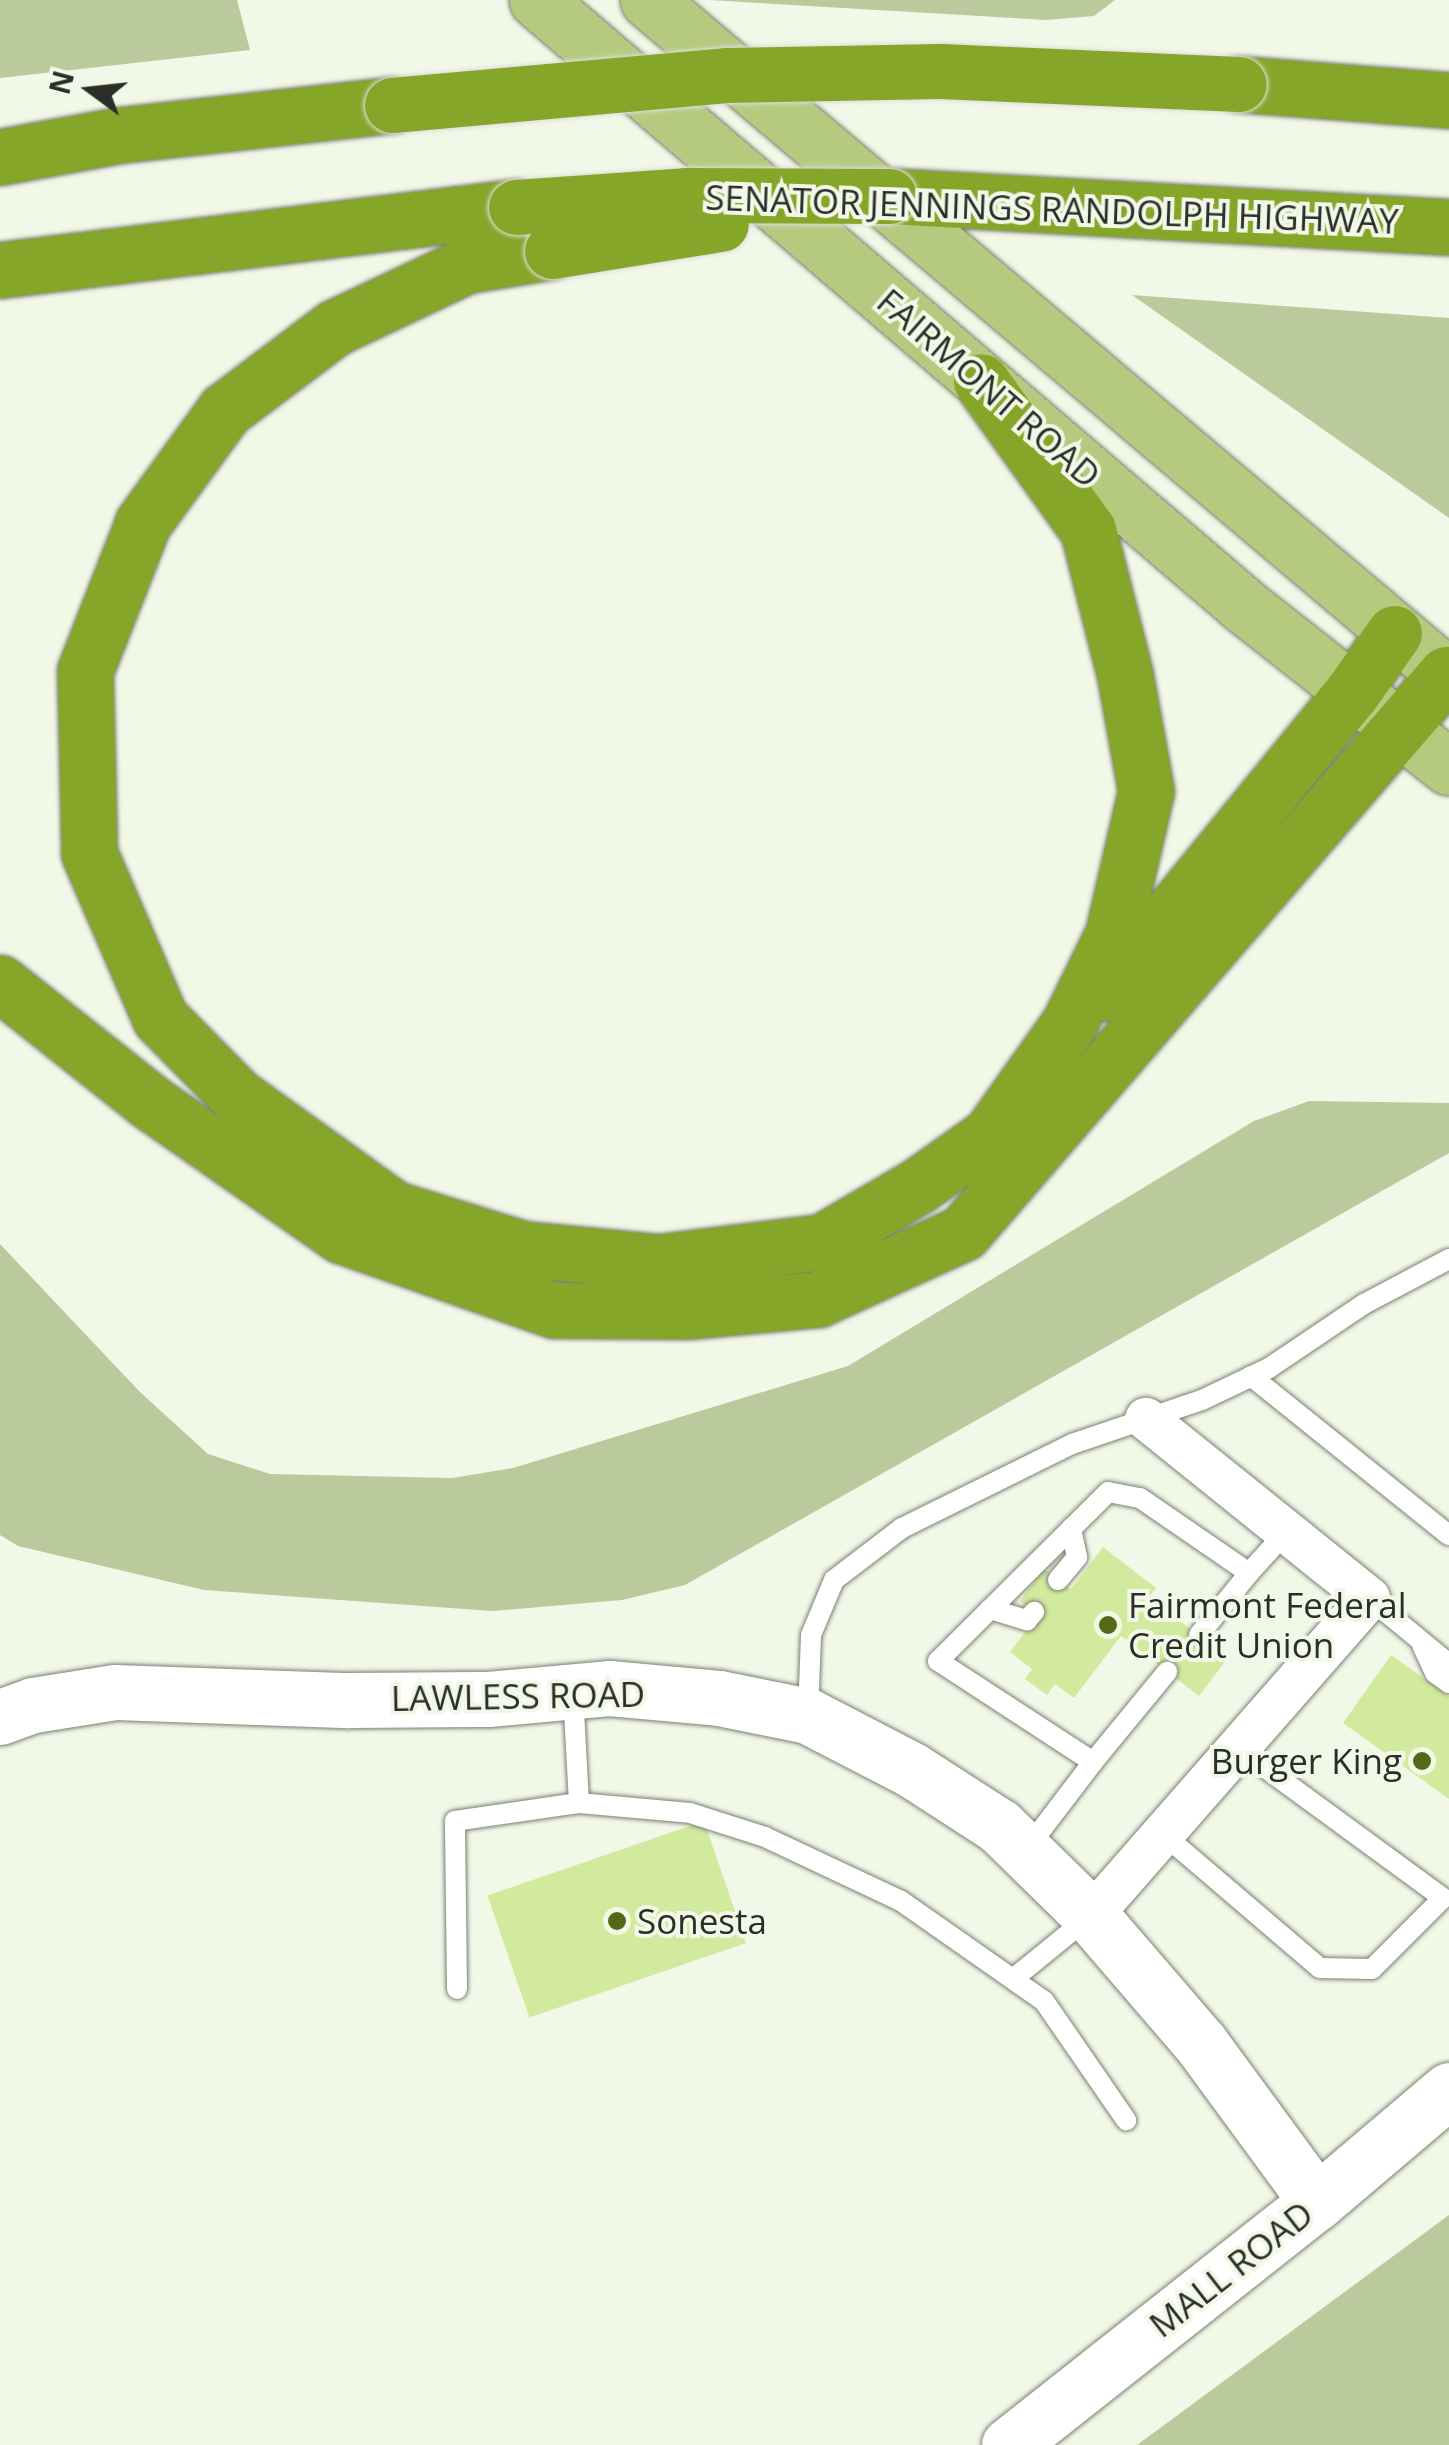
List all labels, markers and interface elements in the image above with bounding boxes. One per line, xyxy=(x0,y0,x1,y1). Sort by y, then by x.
north arrow xyxy=(40,40,140,140)
text: N xyxy=(40,66,82,98)
street label: SENATOR JENNINGS RANDOLPH HIGHWAY xyxy=(705,176,1399,242)
street label: FAIRMONT ROAD xyxy=(869,280,1109,496)
place label: Fairmont Federal Credit Union xyxy=(1128,1584,1407,1666)
marker: Fairmont Federal Credit Union xyxy=(1097,1614,1119,1636)
street label: LAWLESS ROAD xyxy=(391,1673,645,1719)
place label: Burger King xyxy=(1211,1740,1402,1782)
marker: Burger King xyxy=(1411,1750,1433,1772)
place label: Sonesta xyxy=(637,1900,767,1942)
marker: Sonesta xyxy=(606,1910,628,1932)
street label: MALL ROAD xyxy=(1141,2192,1321,2346)

